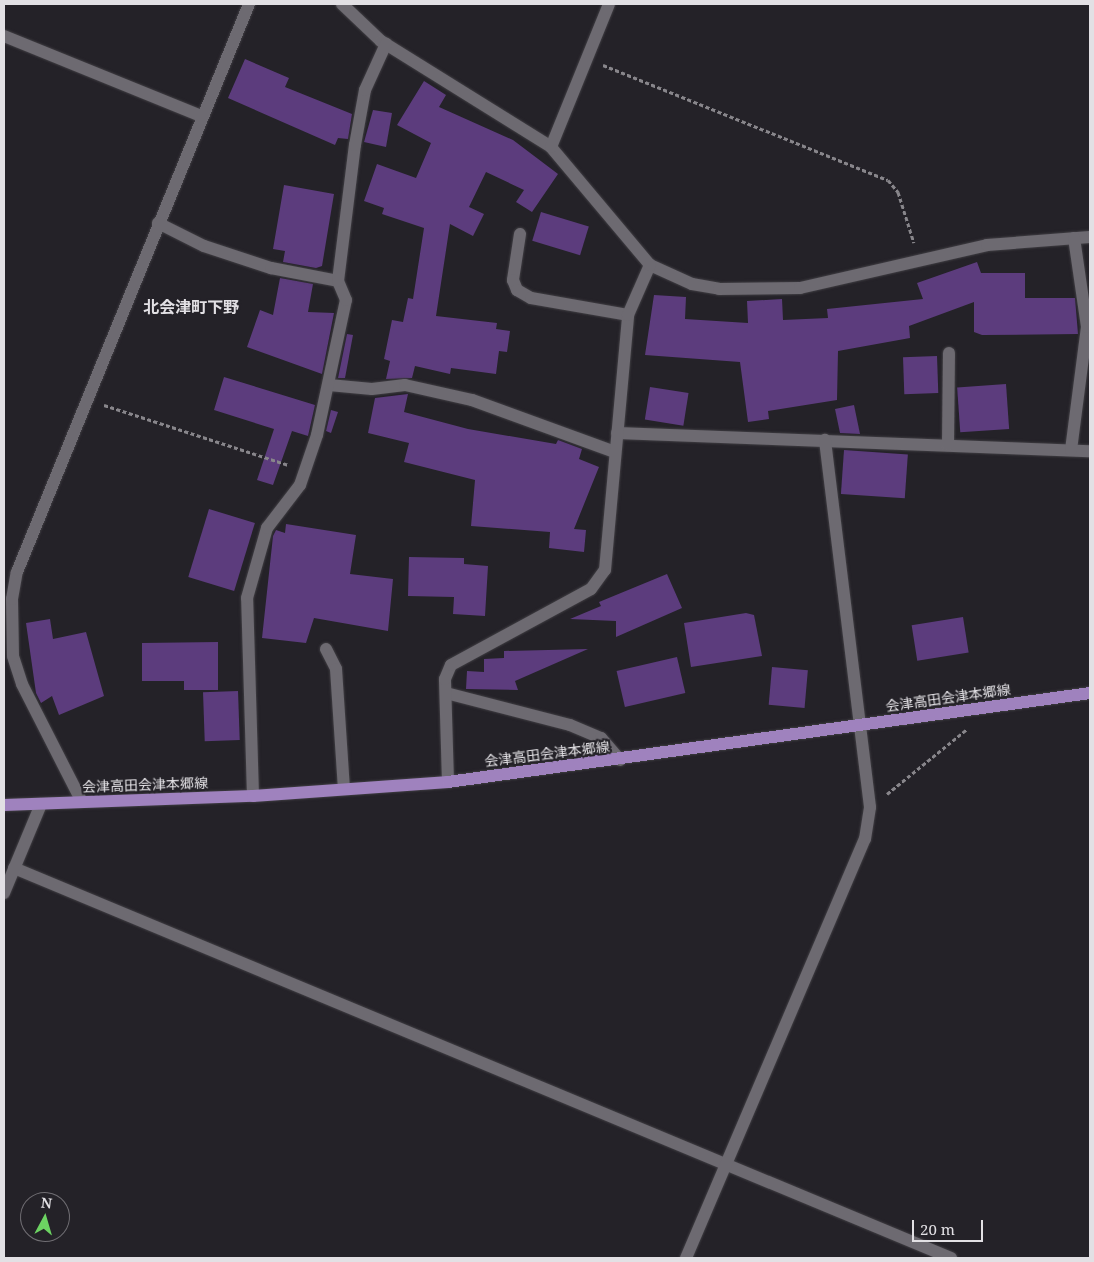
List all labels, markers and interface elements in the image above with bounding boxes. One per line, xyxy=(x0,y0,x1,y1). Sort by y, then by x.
district label: 北会津町下野 xyxy=(143,297,239,317)
street label: 会津高田会津本郷線 xyxy=(884,681,1012,715)
street label: 会津高田会津本郷線 xyxy=(483,738,611,770)
street label: 会津高田会津本郷線 xyxy=(82,774,208,796)
north arrow xyxy=(20,1192,70,1242)
text: N xyxy=(40,1193,53,1213)
scale bar xyxy=(914,1210,985,1242)
text: 20 m xyxy=(920,1219,955,1239)

